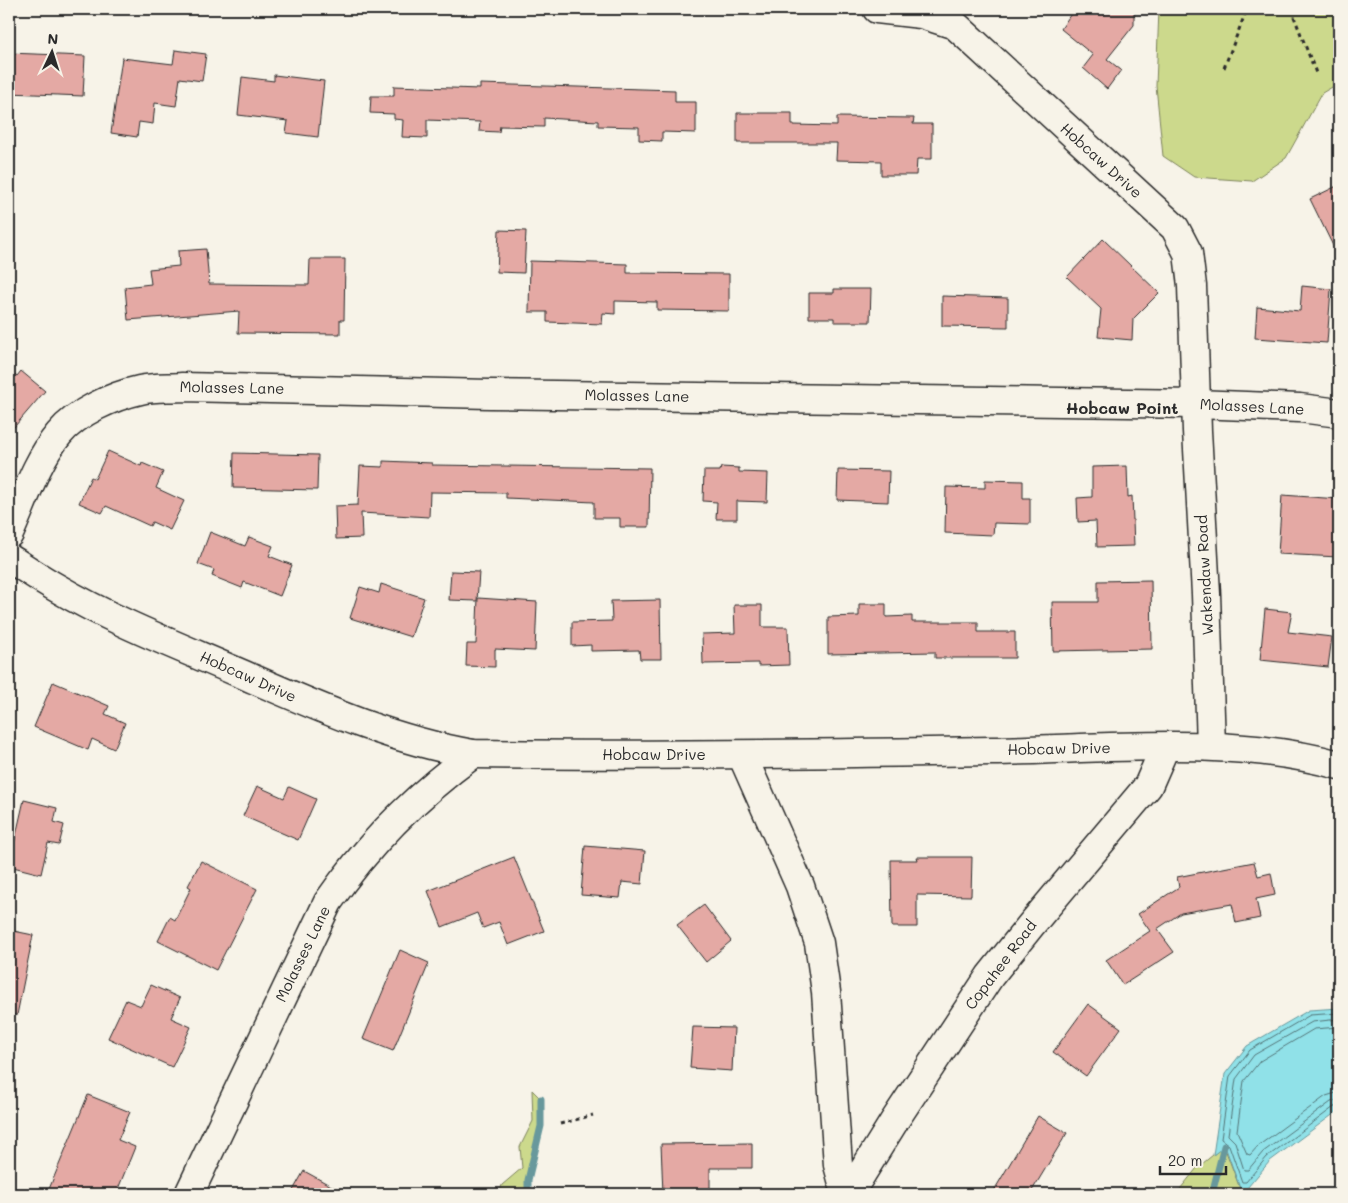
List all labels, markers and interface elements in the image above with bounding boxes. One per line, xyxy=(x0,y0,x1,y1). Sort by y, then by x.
north arrow xyxy=(28,28,78,78)
text: N xyxy=(47,29,59,48)
street label: Hobcaw Drive xyxy=(1057,118,1147,202)
street label: Molasses Lane xyxy=(179,376,285,398)
street label: Molasses Lane xyxy=(584,384,690,406)
street label: Molasses Lane xyxy=(1199,393,1305,419)
district label: Hobcaw Point xyxy=(1066,397,1178,418)
street label: Wakendaw Road xyxy=(1191,514,1217,636)
street label: Hobcaw Drive xyxy=(197,646,300,706)
street label: Hobcaw Drive xyxy=(1007,737,1111,759)
street label: Hobcaw Drive xyxy=(602,744,706,764)
street label: Molasses Lane xyxy=(270,902,334,1005)
street label: Copahee Road xyxy=(960,915,1041,1013)
scale bar xyxy=(1160,1143,1227,1175)
text: 20 m xyxy=(1168,1150,1202,1170)

